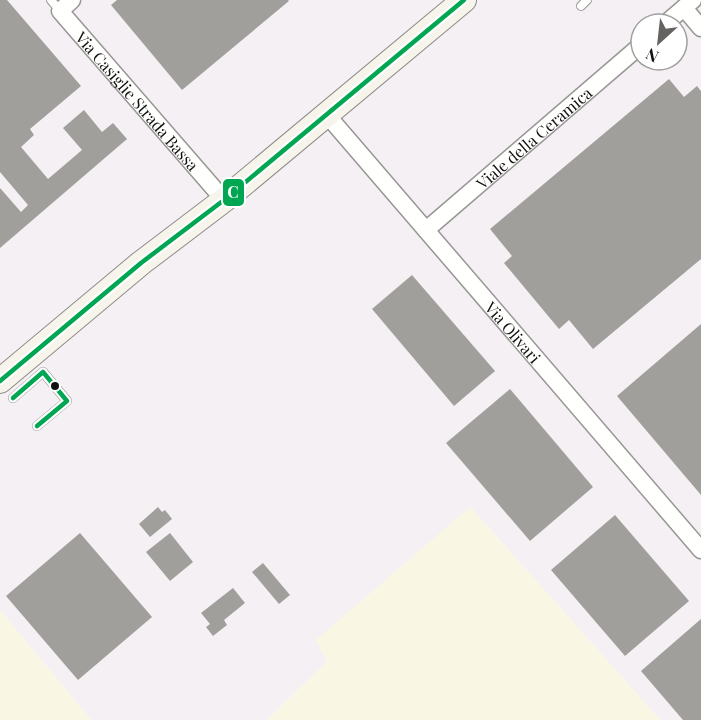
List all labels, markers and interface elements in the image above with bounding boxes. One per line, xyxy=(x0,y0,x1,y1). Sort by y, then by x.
north arrow xyxy=(629,12,689,72)
street label: Via Casiglie Strada Bassa xyxy=(71,26,204,175)
text: N xyxy=(642,44,662,68)
street label: Viale della Ceramica xyxy=(471,82,596,194)
line badge: C xyxy=(222,178,245,207)
text: C xyxy=(227,181,239,202)
street label: Via Olivari xyxy=(481,296,546,367)
unlabelled marker xyxy=(49,380,61,392)

